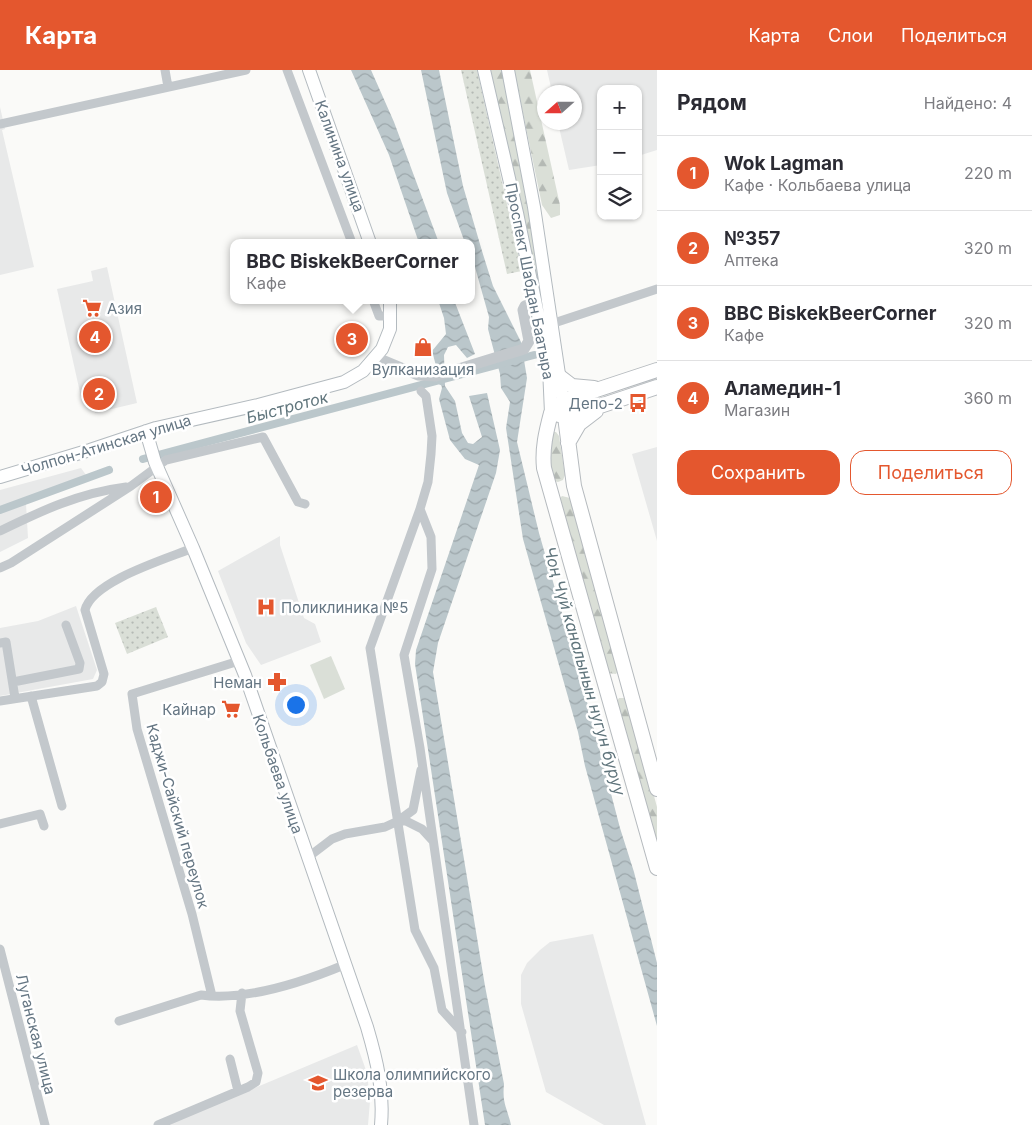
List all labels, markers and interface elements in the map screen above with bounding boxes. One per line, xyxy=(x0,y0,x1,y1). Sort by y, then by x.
text: Карта xyxy=(25,21,97,50)
text: Карта xyxy=(748,25,800,46)
text: Слои xyxy=(828,25,873,46)
text: Поделиться xyxy=(901,25,1007,46)
north arrow xyxy=(537,85,582,130)
map controls xyxy=(597,85,642,220)
button: + xyxy=(597,85,642,130)
text: Рядом xyxy=(677,90,747,115)
text: Найдено: 4 xyxy=(924,93,1012,113)
street label: Калинина улица xyxy=(311,97,369,215)
button: − xyxy=(597,130,642,175)
text: Wok Lagman xyxy=(724,152,844,175)
text: 1 xyxy=(690,163,696,183)
text: 220 m xyxy=(964,163,1012,183)
button: layers xyxy=(597,175,642,220)
text: Кафе · Кольбаева улица xyxy=(724,175,911,195)
street label: Проспект Шабдан Баатыра xyxy=(502,181,558,381)
text: №357 xyxy=(724,227,780,250)
text: 2 xyxy=(688,238,698,258)
text: 320 m xyxy=(964,238,1012,258)
popup xyxy=(230,239,475,304)
text: BBC BiskekBeerCorner xyxy=(246,250,459,273)
text: Аптека xyxy=(724,250,779,270)
text: Кафе xyxy=(246,273,286,293)
supermarket icon: Азия xyxy=(81,297,103,319)
place label: Азия xyxy=(107,299,142,318)
text: BBC BiskekBeerCorner xyxy=(724,302,936,325)
text: 3 xyxy=(688,313,698,333)
text: 320 m xyxy=(964,313,1012,333)
pin: 4 xyxy=(79,318,111,356)
pin: 3 xyxy=(336,320,368,358)
text: Кафе xyxy=(724,325,764,345)
shop icon: Вулканизация xyxy=(412,336,434,358)
place label: Вулканизация xyxy=(372,360,474,379)
pin: 2 xyxy=(83,375,115,413)
text: Аламедин-1 xyxy=(724,377,841,400)
water label: Быстроток xyxy=(244,386,331,428)
text: 4 xyxy=(688,388,698,408)
text: 360 m xyxy=(964,388,1012,408)
bus stop icon: Депо-2 xyxy=(627,392,649,414)
place label: Депо-2 xyxy=(569,394,623,413)
text: Магазин xyxy=(724,400,790,420)
street label: Чолпон-Атинская улица xyxy=(19,410,193,480)
button: Сохранить xyxy=(677,450,840,495)
button: Поделиться xyxy=(850,450,1012,495)
pin: 1 xyxy=(140,478,172,516)
water label: Чоң Чүй каналынын нугун буруу xyxy=(540,544,630,799)
hospital icon: Поликлиника №5 xyxy=(255,596,277,618)
place label: Поликлиника №5 xyxy=(281,598,408,617)
pharmacy icon: Неман xyxy=(266,671,288,693)
place label: Неман xyxy=(213,673,262,692)
your location xyxy=(283,692,309,718)
supermarket icon: Кайнар xyxy=(220,698,242,720)
place label: Кайнар xyxy=(162,700,216,719)
street label: Кольбаева улица xyxy=(249,712,307,836)
street label: Каджи-Сайский переулок xyxy=(142,721,214,911)
street label: Луганская улица xyxy=(12,972,60,1096)
place label: Школа олимпийского резерва xyxy=(333,1065,491,1101)
school or university icon: Школа олимпийского резерва xyxy=(307,1072,329,1094)

